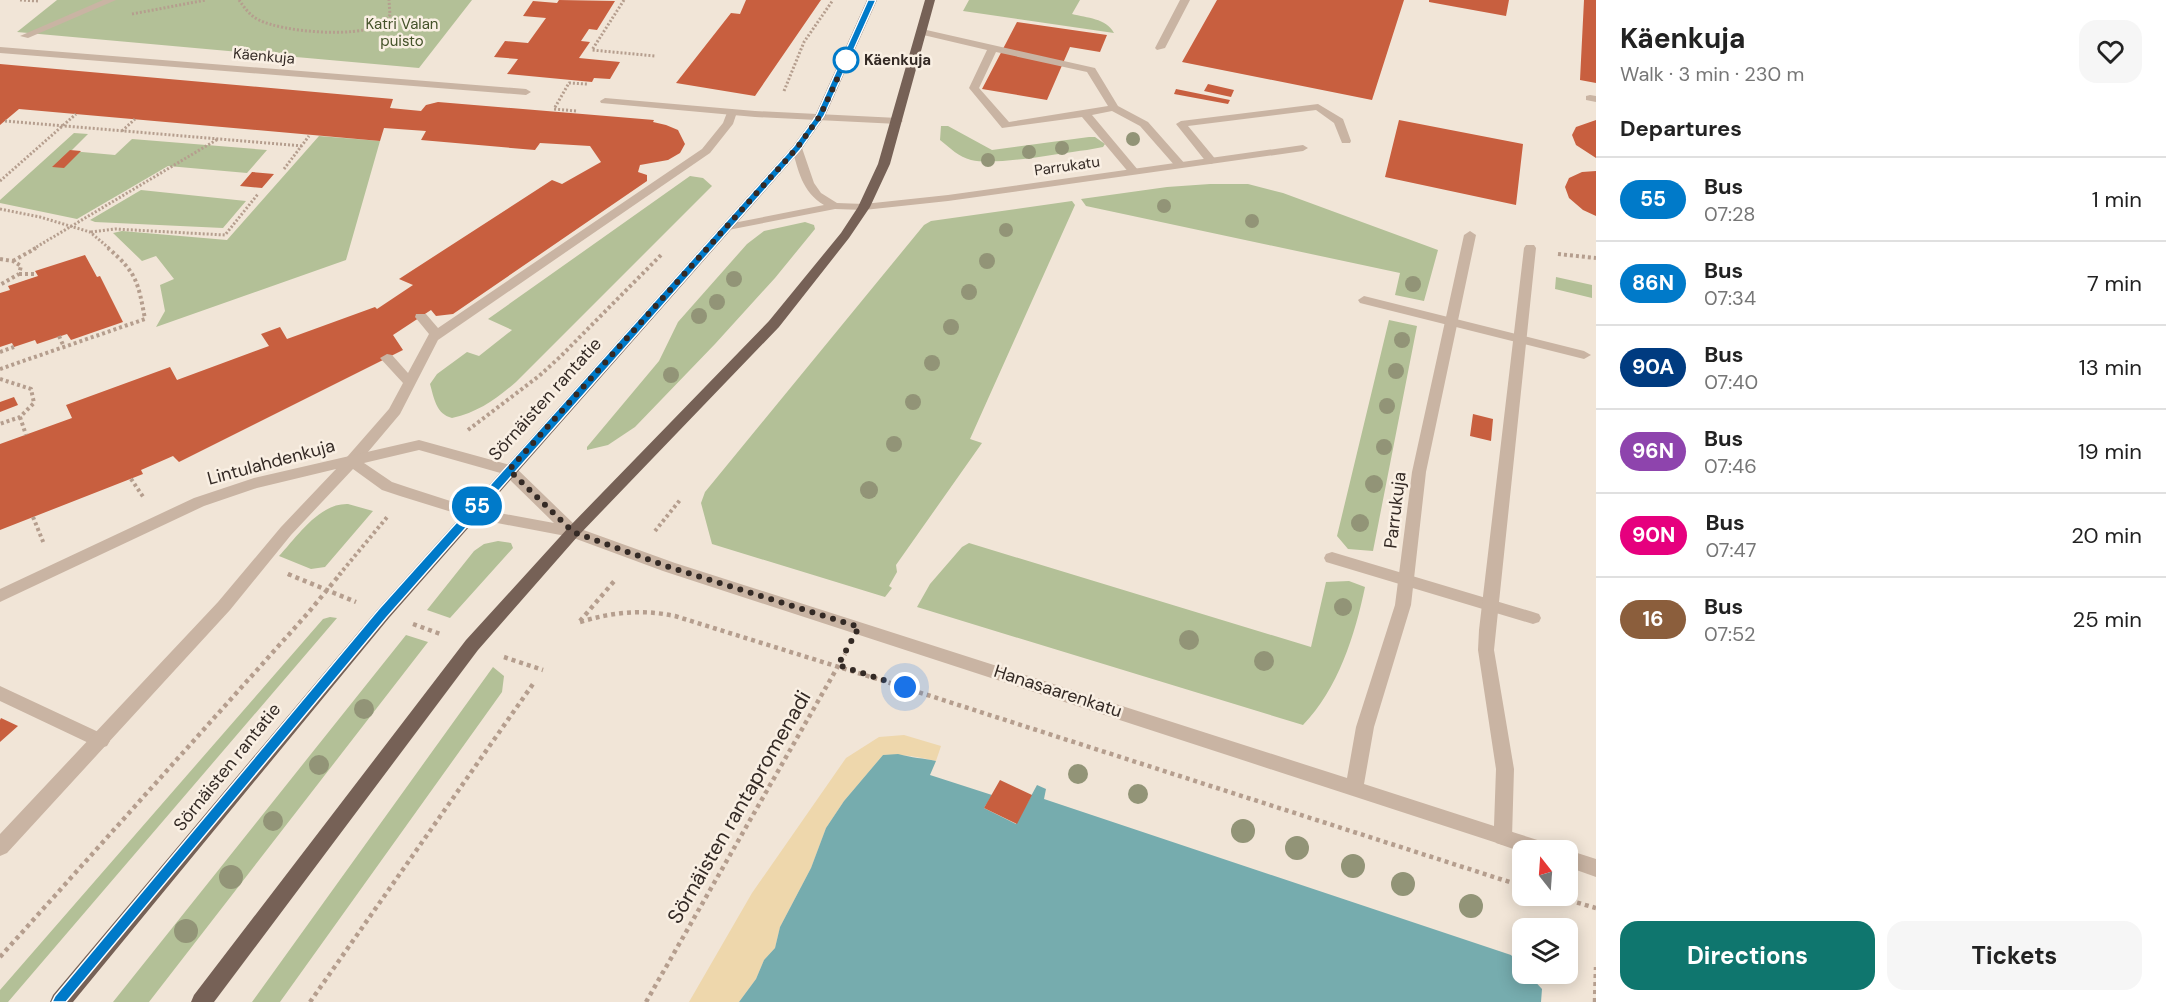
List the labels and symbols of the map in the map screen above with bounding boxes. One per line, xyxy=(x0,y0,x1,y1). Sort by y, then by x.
park label: Katri Valan puisto xyxy=(366,14,438,51)
street label: Käenkuja xyxy=(232,43,296,69)
marker: Käenkuja xyxy=(833,47,859,73)
place label: Käenkuja xyxy=(864,50,931,70)
street label: Parrukatu xyxy=(1033,151,1101,181)
street label: Sörnäisten rantatie xyxy=(483,332,607,466)
street label: Lintulahdenkuja xyxy=(205,433,337,491)
street label: Parrukuja xyxy=(1378,470,1412,550)
line badge: 55 xyxy=(450,486,504,526)
street label: Hanasaarenkatu xyxy=(991,659,1125,723)
your location xyxy=(890,672,920,702)
street label: Sörnäisten rantapromenadi xyxy=(661,685,817,929)
street label: Sörnäisten rantatie xyxy=(168,698,286,836)
north arrow xyxy=(1512,840,1578,906)

